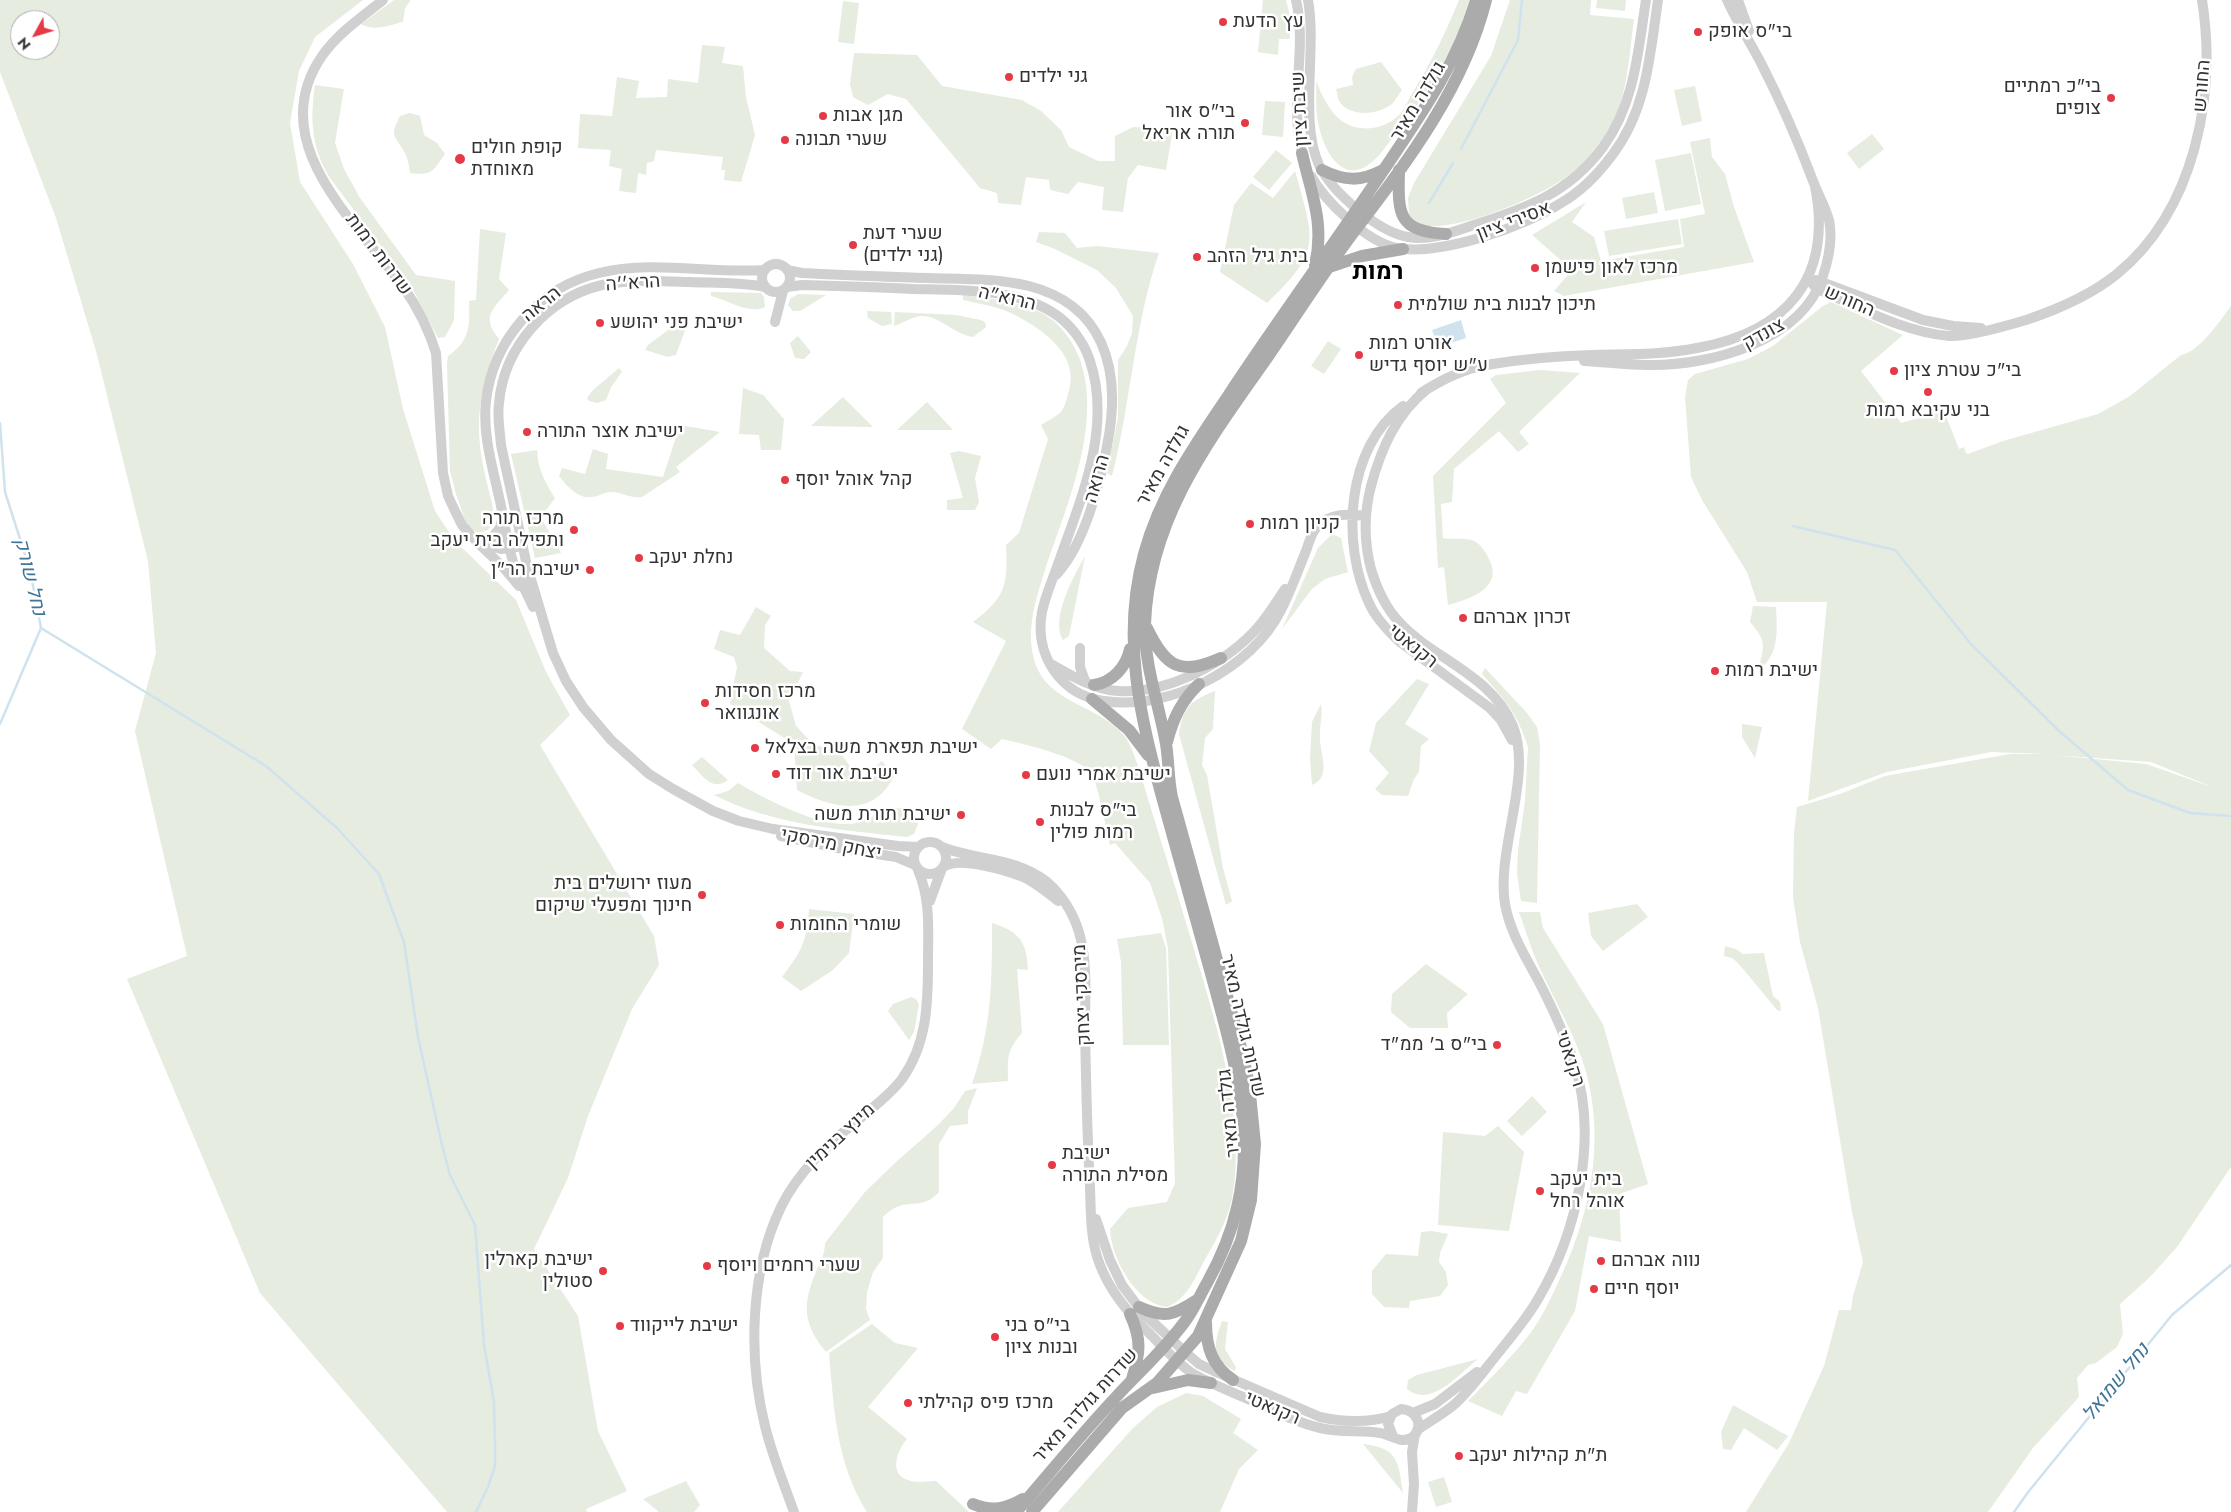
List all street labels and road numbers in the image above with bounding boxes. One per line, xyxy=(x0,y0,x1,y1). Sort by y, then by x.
street label: גולדה מאיר xyxy=(1386,58,1452,146)
street label: החורש xyxy=(2189,59,2217,113)
street label: שיבת ציון xyxy=(1288,71,1314,147)
street label: אסירי ציון xyxy=(1474,197,1554,247)
street label: שדרות רמות xyxy=(340,210,416,300)
street label: הרא''ה xyxy=(605,271,661,297)
street label: הרוא"ה xyxy=(976,281,1038,317)
street label: החורש xyxy=(1820,281,1878,323)
street label: הראה xyxy=(518,282,566,328)
street label: צונדק xyxy=(1739,314,1789,356)
street label: גולדה מאיר xyxy=(1133,422,1195,510)
street label: הרואה xyxy=(1080,452,1116,506)
street label: רקנאטי xyxy=(1382,620,1442,674)
street label: יצחק מירסקי xyxy=(779,824,883,866)
street label: מירסקי יצחק xyxy=(1069,944,1097,1046)
street label: שדרות גולדה מאיר xyxy=(1214,952,1270,1100)
street label: רקנאטי xyxy=(1549,1028,1589,1090)
street label: גולדה מאיר xyxy=(1214,1068,1246,1158)
street label: מינץ בנימין xyxy=(802,1099,880,1175)
street label: שדרות גולדה מאיר xyxy=(1029,1344,1143,1468)
street label: רקנאטי xyxy=(1241,1387,1303,1431)

